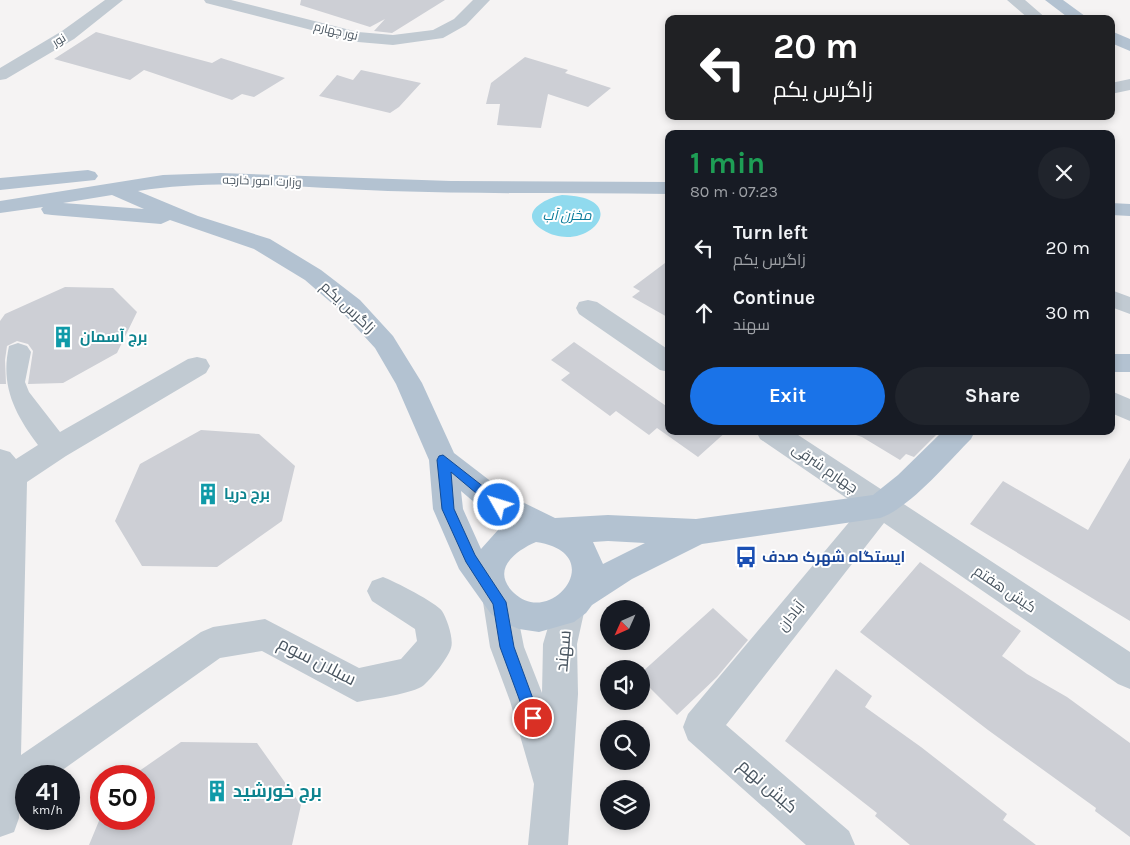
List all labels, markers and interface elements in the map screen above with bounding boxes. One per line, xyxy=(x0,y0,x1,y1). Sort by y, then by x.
street label: نور چهارم xyxy=(312,19,359,45)
text: 20 m xyxy=(773,26,858,67)
street label: نور xyxy=(49,31,68,50)
icon: left xyxy=(690,35,755,100)
text: زاگرس یکم xyxy=(773,77,873,103)
text: 1 min xyxy=(690,145,765,181)
button: close xyxy=(1038,147,1090,199)
street label: وزارت امور خارجه xyxy=(222,173,302,189)
text: 80 m · 07:23 xyxy=(690,182,778,201)
water label: مخزن آب xyxy=(543,207,592,224)
text: Turn left xyxy=(733,222,808,244)
icon: left xyxy=(690,234,718,262)
text: 20 m xyxy=(1045,237,1090,259)
text: زاگرس یکم xyxy=(733,250,806,269)
street label: زاگرس یکم xyxy=(316,277,379,338)
text: Continue xyxy=(733,287,815,309)
icon: ahead xyxy=(690,299,718,327)
text: 30 m xyxy=(1045,302,1090,324)
text: سهند xyxy=(733,315,770,334)
building icon: برج آسمان xyxy=(50,324,76,350)
place label: برج آسمان xyxy=(80,328,147,347)
button: Exit xyxy=(690,367,885,425)
button: Share xyxy=(895,367,1090,425)
street label: چهارم شرقی xyxy=(788,439,861,497)
position arrow xyxy=(472,478,524,530)
building icon: برج دریا xyxy=(195,481,221,507)
place label: برج دریا xyxy=(224,485,270,504)
bus stop icon: ایستگاه شهرک صدف xyxy=(733,544,759,570)
place label: ایستگاه شهرک صدف xyxy=(762,548,905,566)
street label: کیش هفتم xyxy=(970,561,1040,617)
street label: آبادان xyxy=(773,597,809,635)
north arrow xyxy=(600,600,650,650)
map controls xyxy=(600,600,650,830)
street label: سهند xyxy=(550,629,576,673)
street label: سبلان سوم xyxy=(274,632,360,691)
button: sound xyxy=(600,660,650,710)
pin xyxy=(512,697,554,739)
icon: arrive xyxy=(519,704,547,732)
button: search xyxy=(600,720,650,770)
street label: کیش نهم xyxy=(733,754,802,819)
speed limit sign: 50 xyxy=(90,765,155,830)
text: 41 xyxy=(36,777,59,806)
building icon: برج خورشید xyxy=(204,778,230,804)
place label: برج خورشید xyxy=(233,780,322,803)
button: layers xyxy=(600,780,650,830)
text: km/h xyxy=(32,803,63,817)

